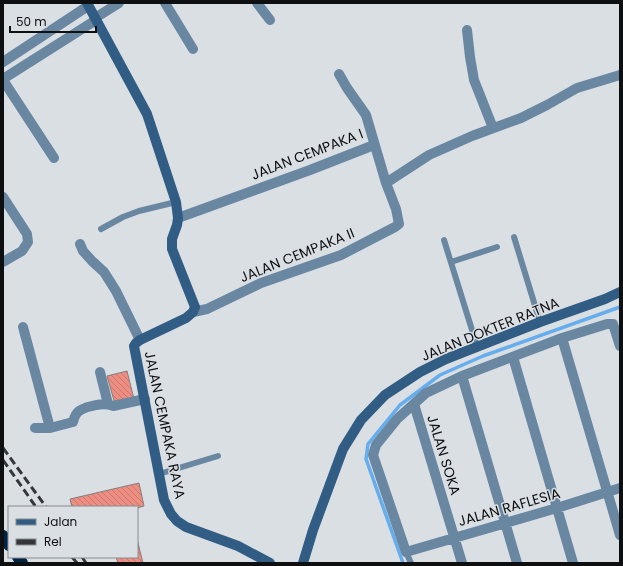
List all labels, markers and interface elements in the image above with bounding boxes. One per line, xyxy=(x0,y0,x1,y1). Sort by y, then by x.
scale bar xyxy=(10,8,96,34)
text: 50 m xyxy=(16,13,47,30)
street label: JALAN CEMPAKA I xyxy=(248,123,366,185)
street label: JALAN CEMPAKA II xyxy=(237,223,357,287)
street label: JALAN DOKTER RATNA xyxy=(418,292,562,366)
street label: JALAN CEMPAKA RAYA xyxy=(140,349,190,501)
street label: JALAN SOKA xyxy=(422,412,466,498)
street label: JALAN RAFLESIA xyxy=(456,483,562,531)
legend xyxy=(8,506,138,558)
text: Jalan xyxy=(44,513,77,530)
text: Rel xyxy=(44,533,62,550)

